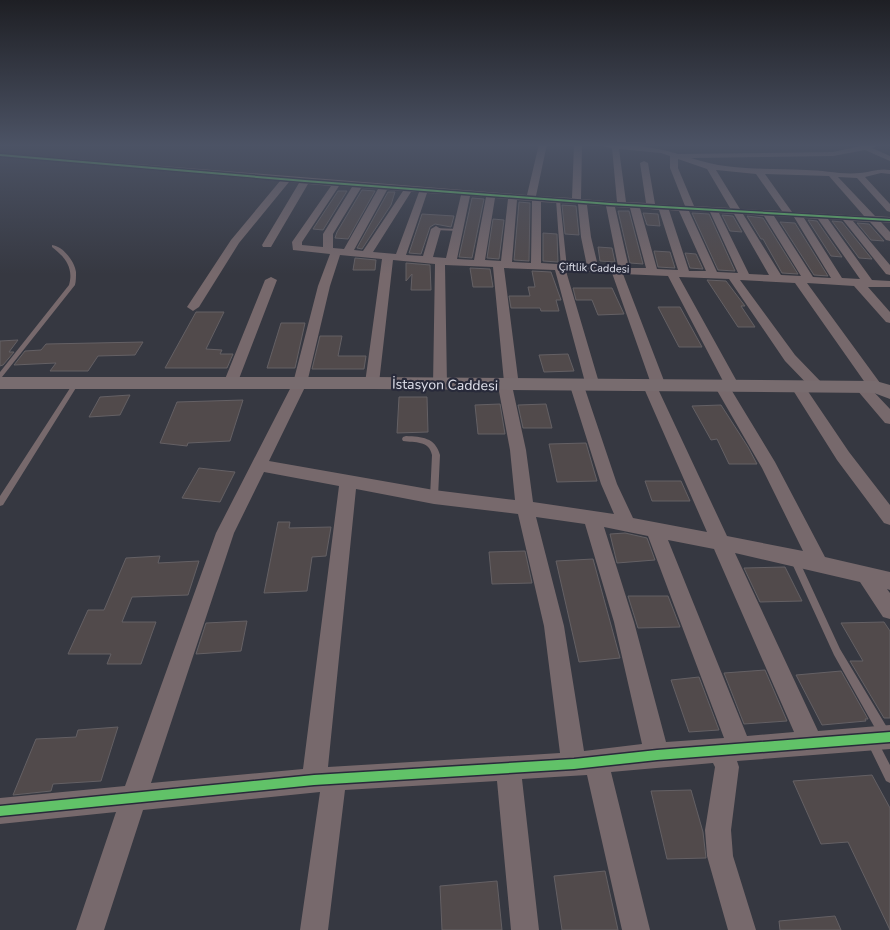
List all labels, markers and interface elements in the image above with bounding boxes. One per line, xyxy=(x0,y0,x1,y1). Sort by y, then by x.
street label: Çiftlik Caddesi xyxy=(558,259,630,277)
street label: İstasyon Caddesi xyxy=(392,375,498,395)

